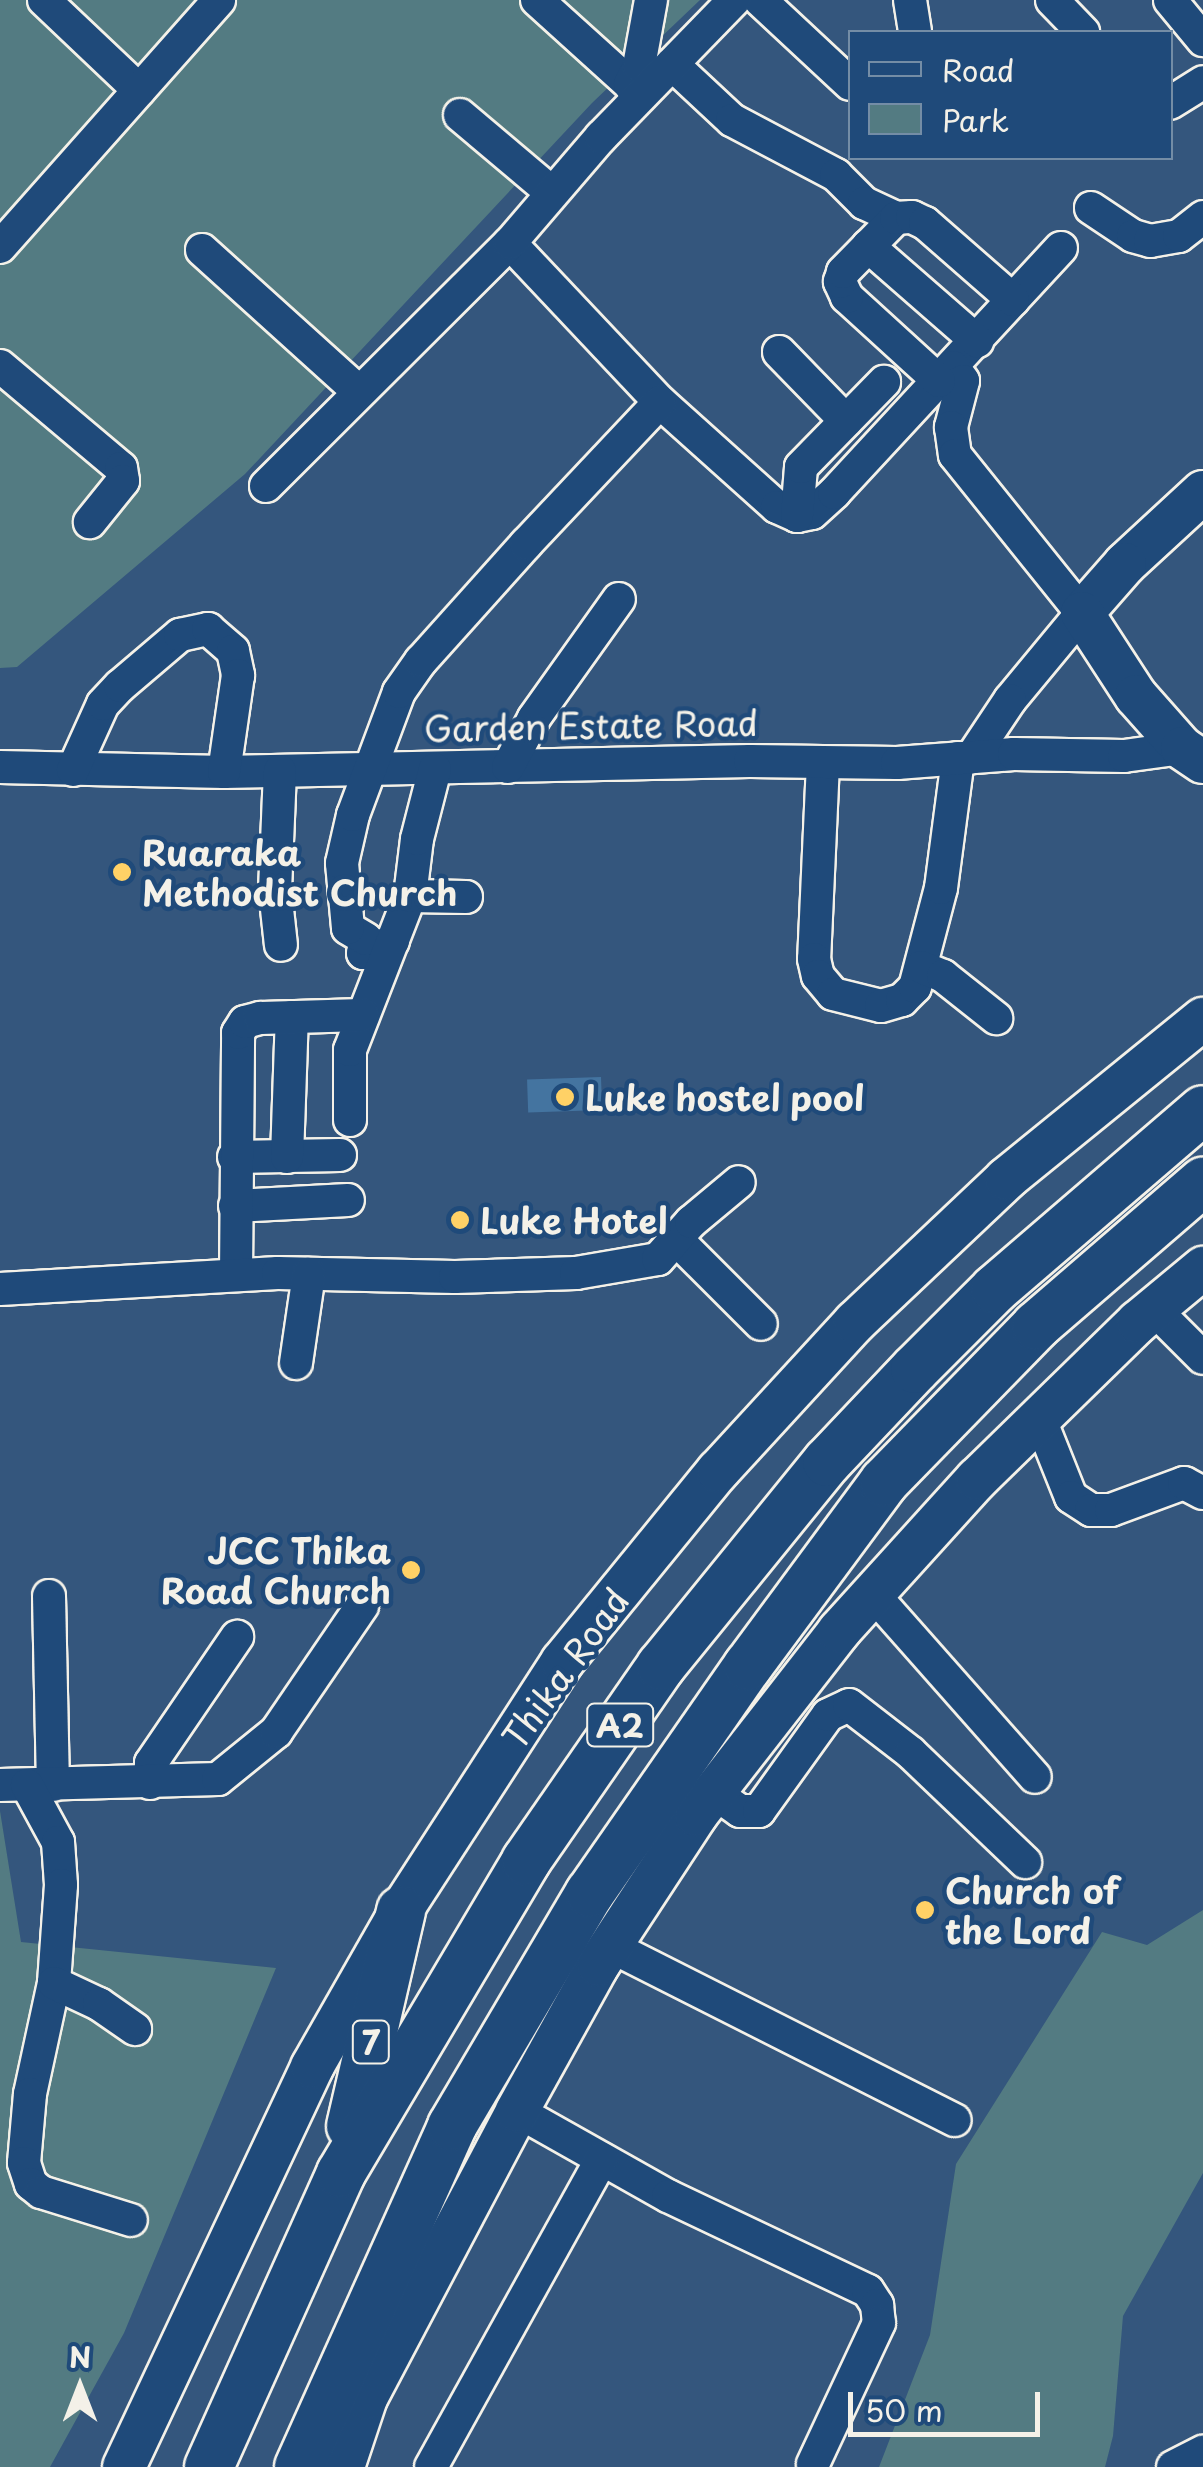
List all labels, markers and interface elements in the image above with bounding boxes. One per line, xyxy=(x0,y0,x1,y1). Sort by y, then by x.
legend xyxy=(848,30,1173,160)
text: Road xyxy=(942,47,1015,92)
text: Park xyxy=(942,97,1009,142)
street label: Garden Estate Road xyxy=(422,701,760,749)
place label: Ruaraka Methodist Church xyxy=(142,831,458,913)
marker: Ruaraka Methodist Church xyxy=(111,861,133,883)
place label: Luke hostel pool xyxy=(585,1076,868,1118)
marker: Luke hostel pool xyxy=(554,1086,576,1108)
place label: Luke Hotel xyxy=(480,1199,668,1241)
marker: Luke Hotel xyxy=(449,1209,471,1231)
place label: JCC Thika Road Church xyxy=(163,1529,391,1611)
marker: JCC Thika Road Church xyxy=(400,1559,422,1581)
street label: Thika Road xyxy=(492,1579,638,1757)
road number: A2 xyxy=(585,1698,655,1752)
place label: Church of the Lord xyxy=(945,1869,1120,1951)
marker: Church of the Lord xyxy=(914,1899,936,1921)
road number: 7 xyxy=(351,2015,391,2069)
text: N xyxy=(69,2335,91,2378)
north arrow xyxy=(30,2337,130,2437)
scale bar xyxy=(853,2372,1046,2434)
text: 50 m xyxy=(865,2387,943,2432)

